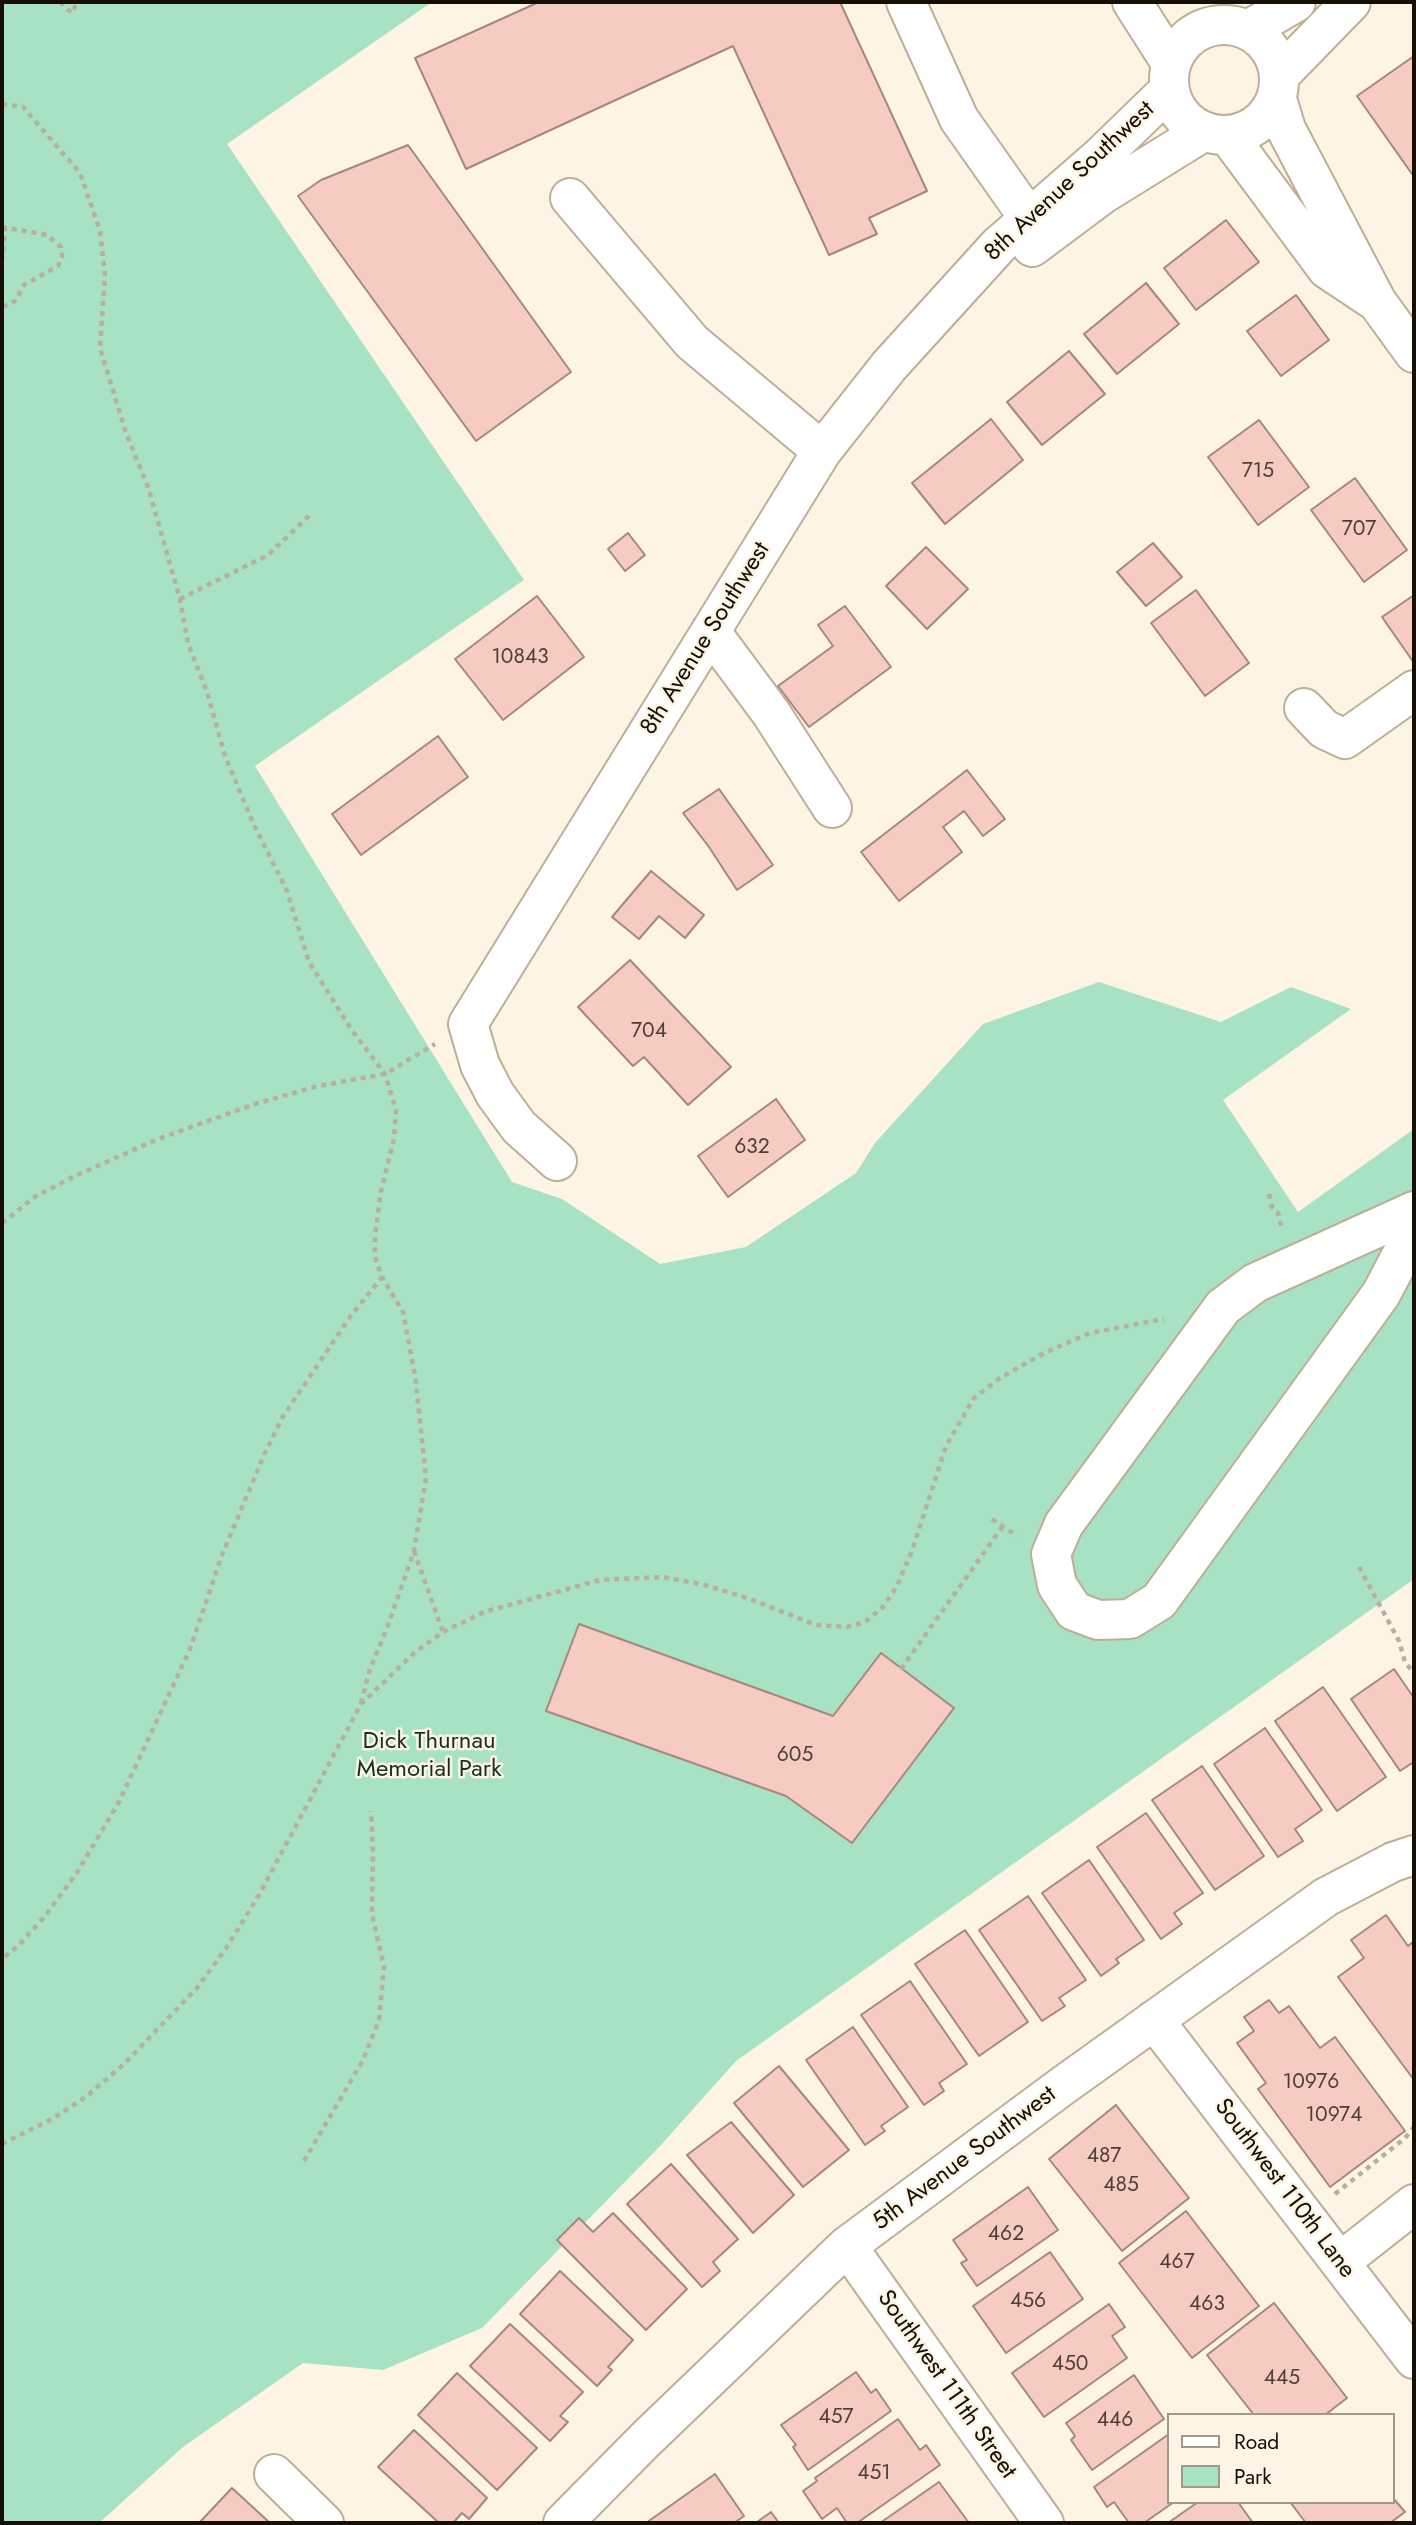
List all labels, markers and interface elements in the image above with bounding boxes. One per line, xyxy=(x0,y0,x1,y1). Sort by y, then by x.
street label: 8th Avenue Southwest xyxy=(979,96,1161,268)
house number: 715 xyxy=(1242,459,1274,485)
house number: 707 xyxy=(1342,517,1376,543)
street label: 8th Avenue Southwest xyxy=(635,537,777,741)
house number: 10843 xyxy=(491,645,549,671)
house number: 704 xyxy=(631,1019,667,1045)
house number: 632 xyxy=(734,1135,770,1161)
park label: Dick Thurnau Memorial Park xyxy=(356,1728,502,1784)
house number: 605 xyxy=(777,1743,813,1769)
house number: 10976 xyxy=(1283,2070,1339,2096)
street label: 5th Avenue Southwest xyxy=(868,2081,1062,2237)
street label: Southwest 110th Lane xyxy=(1207,2094,1361,2284)
house number: 10974 xyxy=(1306,2103,1362,2129)
house number: 487 xyxy=(1087,2144,1121,2170)
house number: 485 xyxy=(1103,2173,1139,2199)
house number: 462 xyxy=(988,2222,1024,2248)
house number: 467 xyxy=(1159,2250,1195,2276)
street label: Southwest 111th Street xyxy=(870,2285,1022,2485)
house number: 456 xyxy=(1010,2289,1046,2315)
house number: 463 xyxy=(1189,2292,1225,2318)
house number: 450 xyxy=(1052,2352,1088,2378)
house number: 445 xyxy=(1264,2366,1300,2392)
house number: 457 xyxy=(818,2405,854,2431)
house number: 446 xyxy=(1097,2408,1133,2434)
legend xyxy=(1168,2413,1395,2504)
text: Road xyxy=(1234,2427,1279,2457)
house number: 451 xyxy=(857,2461,891,2487)
text: Park xyxy=(1234,2462,1271,2492)

